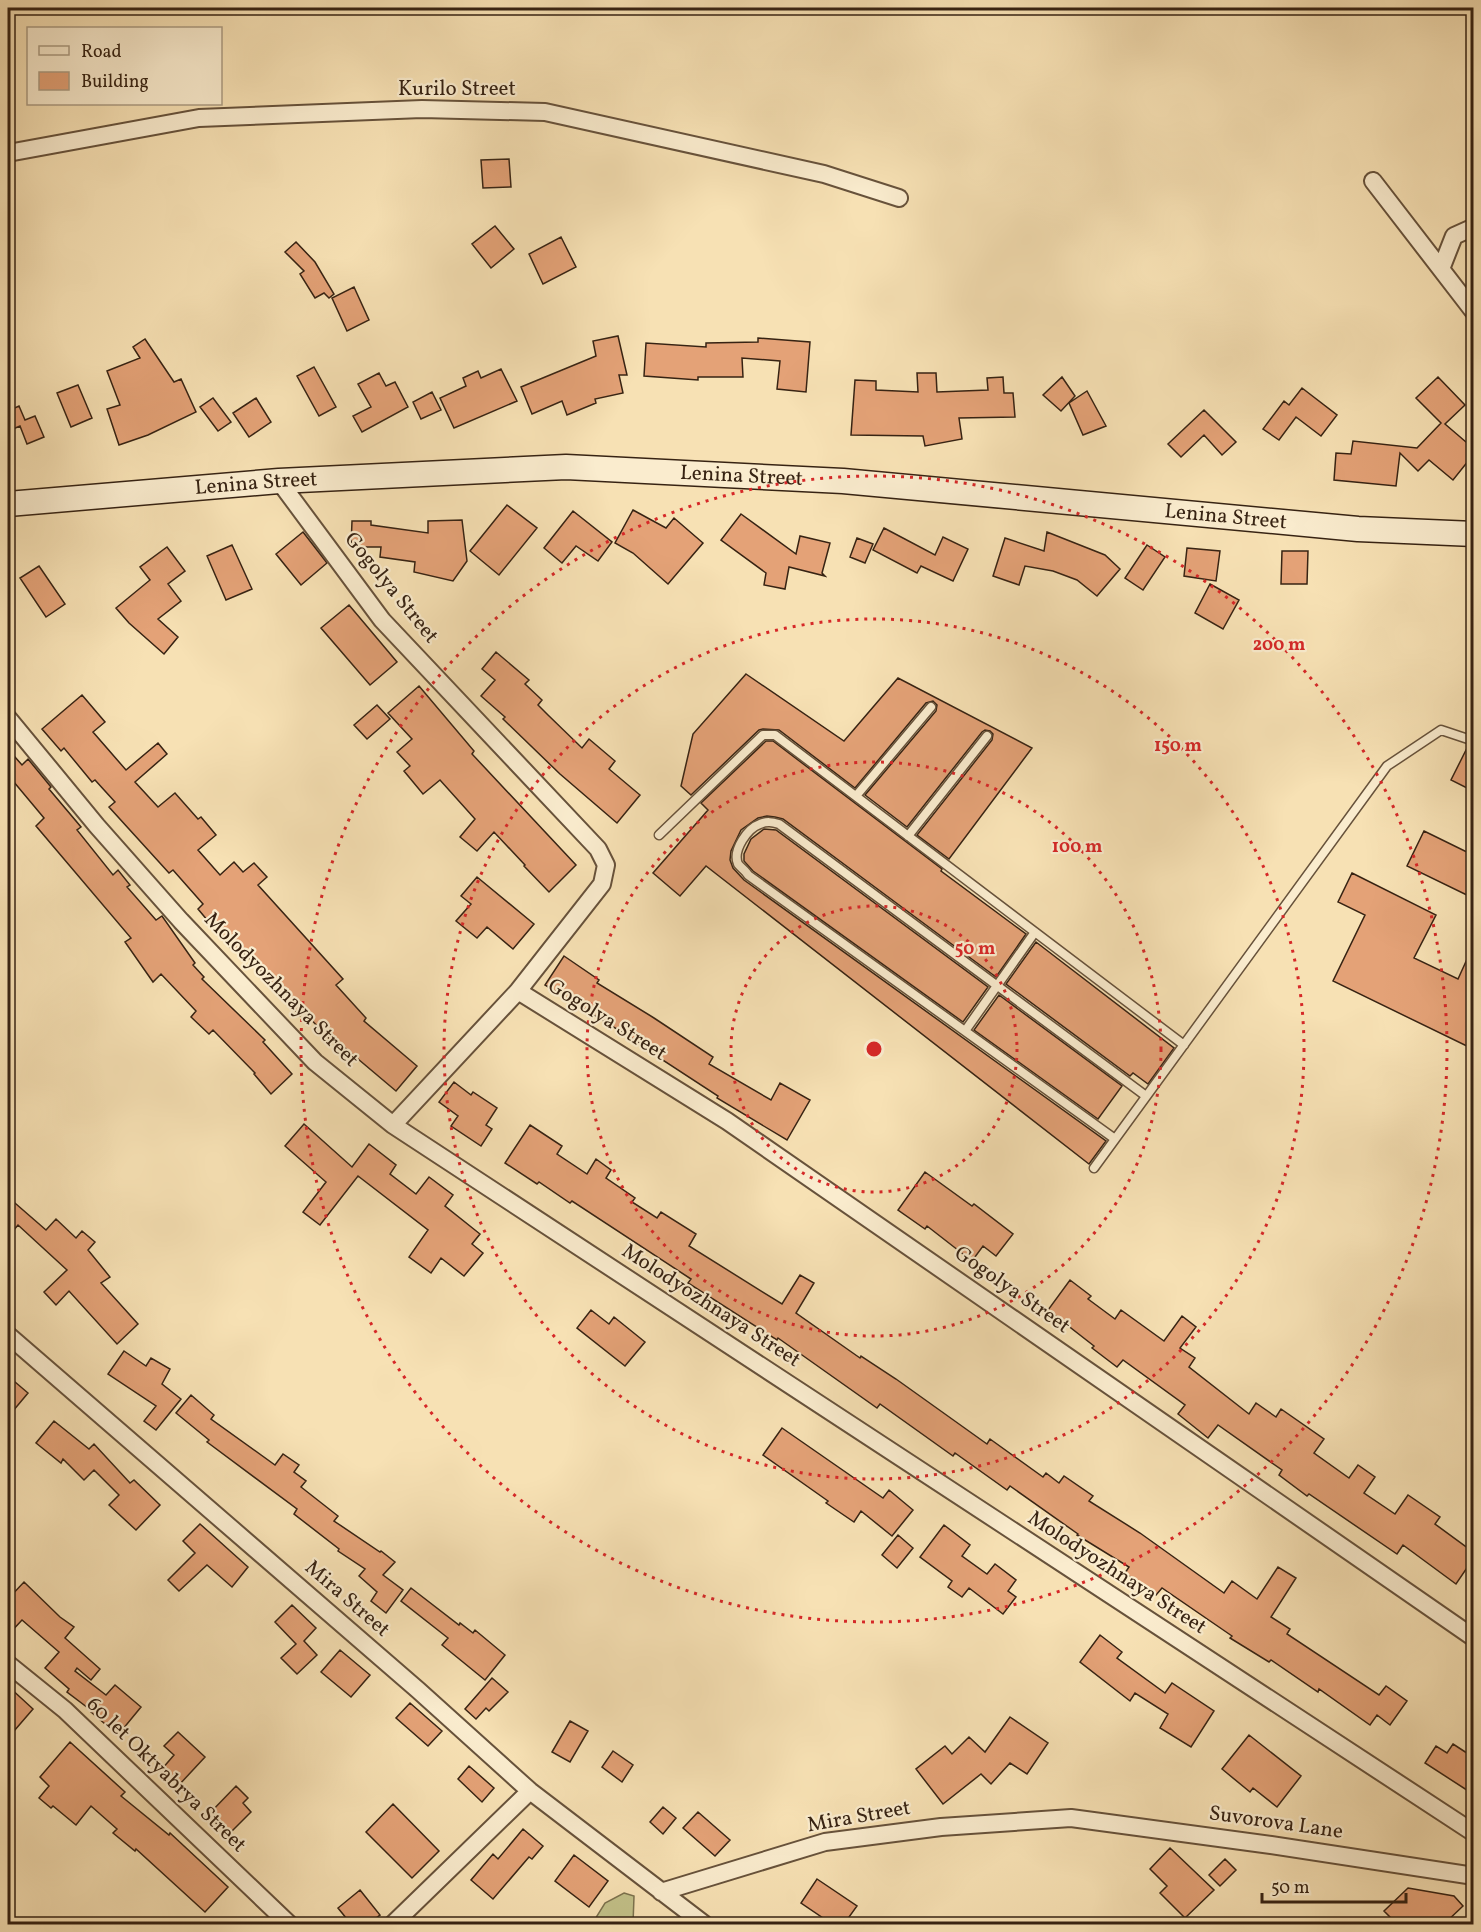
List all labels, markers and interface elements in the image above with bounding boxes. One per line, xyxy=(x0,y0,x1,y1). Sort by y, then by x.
legend xyxy=(27,27,222,105)
text: Road xyxy=(81,40,122,65)
text: Building xyxy=(81,70,149,95)
street label: Kurilo Street xyxy=(398,75,516,104)
street label: Lenina Street xyxy=(679,458,804,493)
street label: Lenina Street xyxy=(194,465,318,503)
street label: Lenina Street xyxy=(1163,497,1288,537)
street label: Gogolya Street xyxy=(337,526,445,650)
text: 200 m xyxy=(1253,633,1305,658)
text: 150 m xyxy=(1154,734,1202,759)
text: 100 m xyxy=(1052,835,1102,860)
street label: Molodyozhnaya Street xyxy=(197,906,365,1074)
text: 50 m xyxy=(955,937,995,962)
street label: Gogolya Street xyxy=(542,972,672,1068)
centre of rings xyxy=(864,1039,884,1059)
street label: Molodyozhnaya Street xyxy=(616,1237,806,1375)
street label: Gogolya Street xyxy=(948,1239,1076,1341)
street label: Molodyozhnaya Street xyxy=(1022,1504,1212,1642)
street label: Mira Street xyxy=(298,1554,396,1644)
street label: 60 let Oktyabrya Street xyxy=(79,1691,253,1859)
street label: Mira Street xyxy=(805,1794,913,1840)
street label: Suvorova Lane xyxy=(1207,1799,1345,1847)
scale bar xyxy=(1262,1866,1406,1904)
text: 50 m xyxy=(1271,1876,1310,1901)

